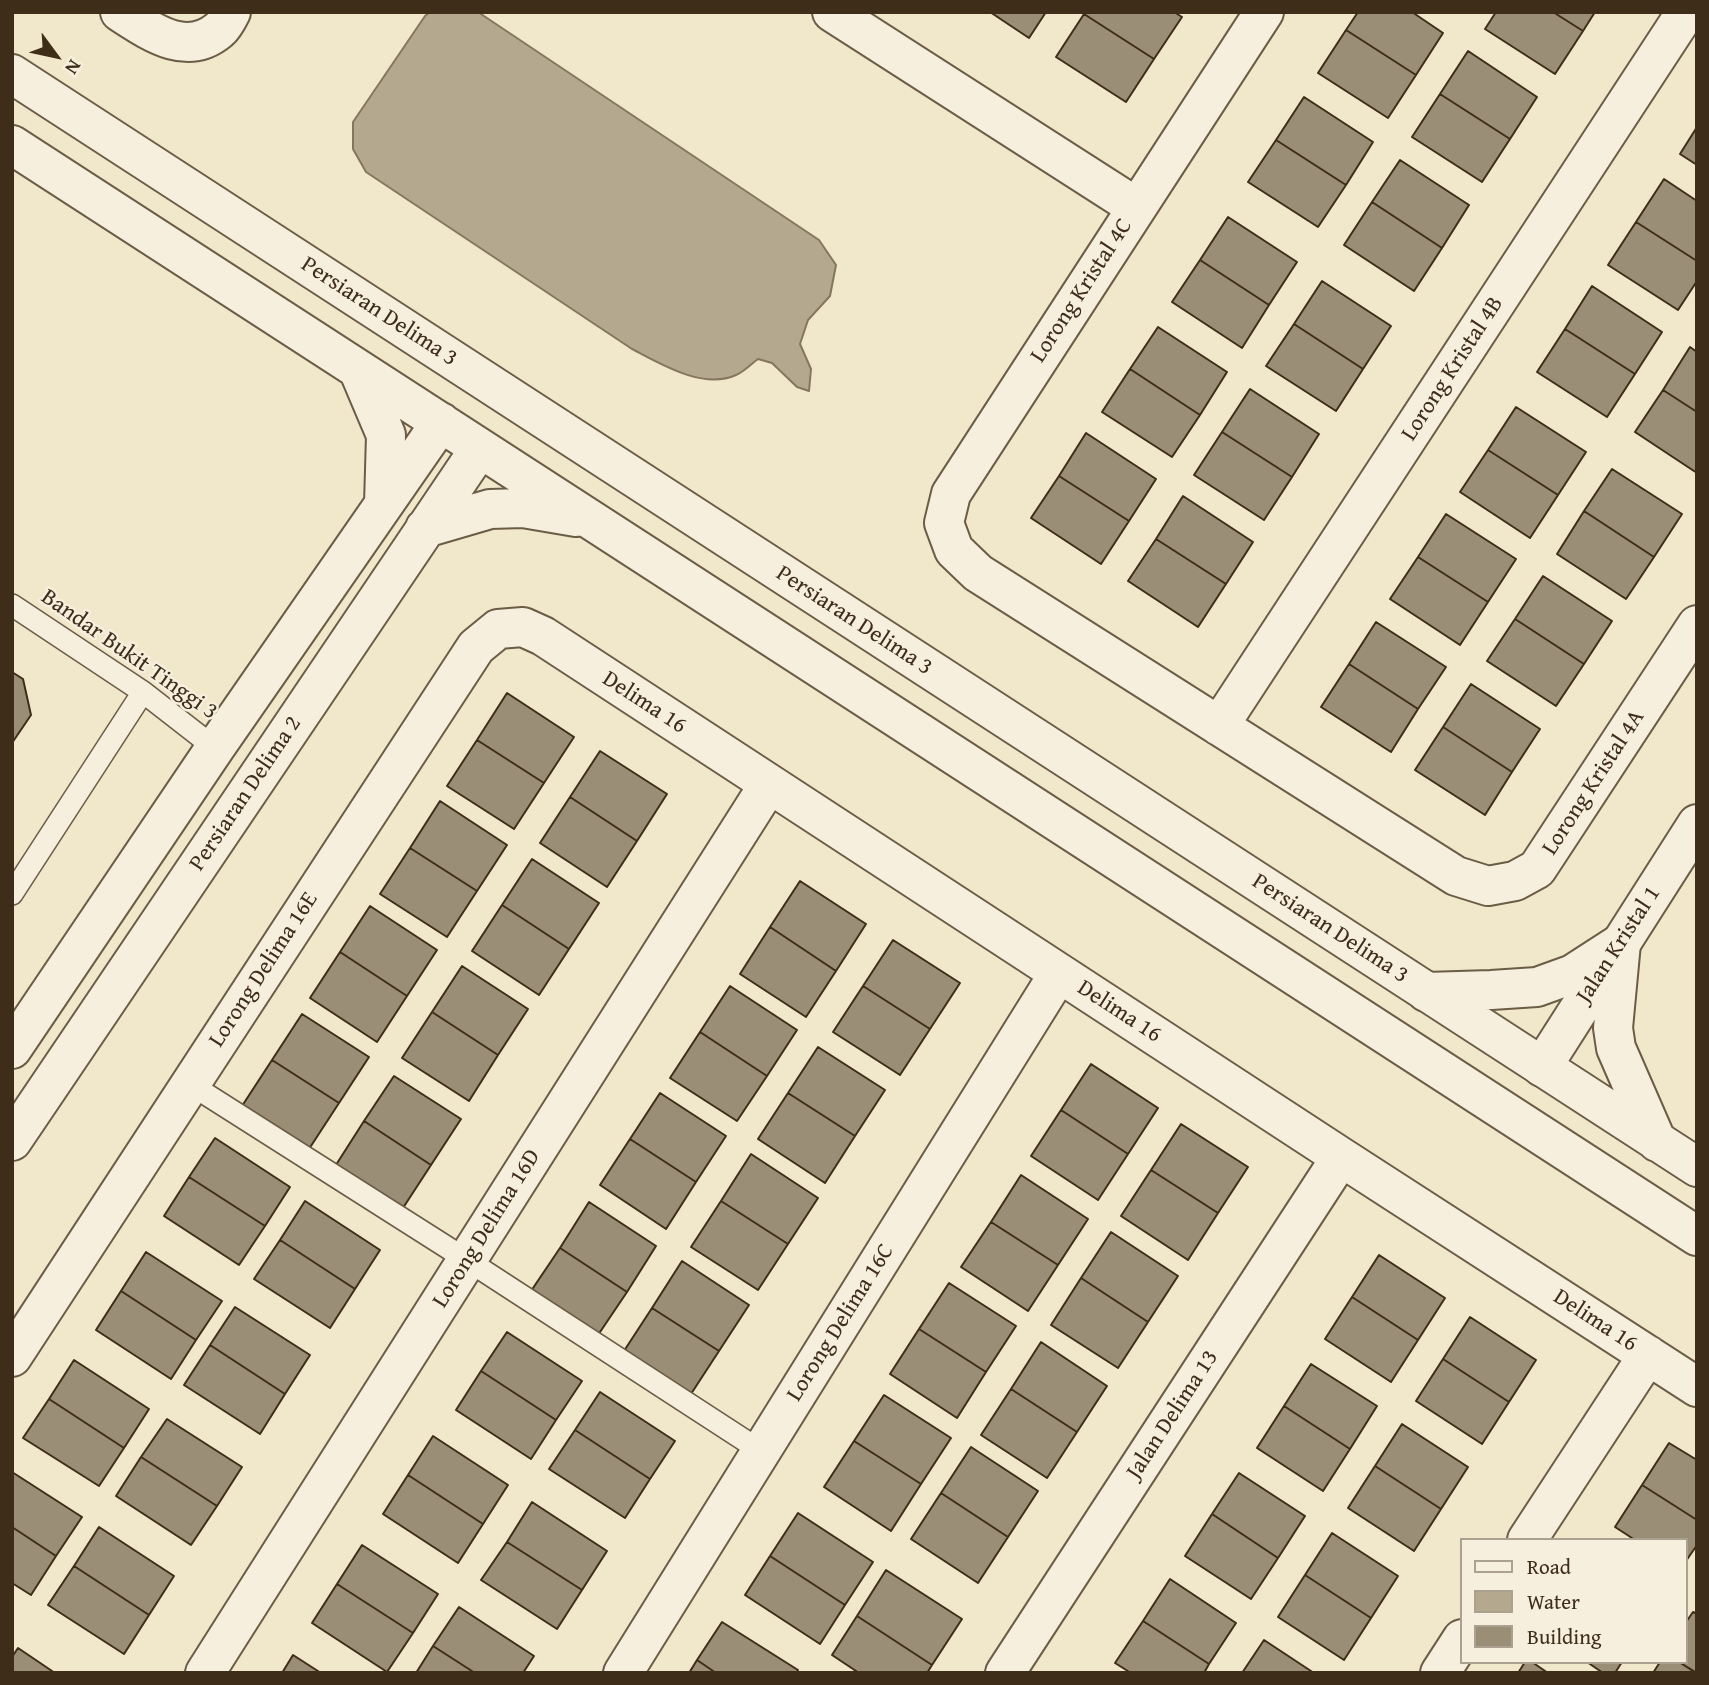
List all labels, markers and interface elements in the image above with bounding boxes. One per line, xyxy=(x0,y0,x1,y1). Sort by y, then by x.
north arrow xyxy=(21,21,91,91)
text: N xyxy=(58,54,89,80)
street label: Lorong Kristal 4C xyxy=(1025,214,1139,368)
street label: Persiaran Delima 3 xyxy=(296,251,462,373)
street label: Lorong Kristal 4B xyxy=(1396,292,1510,446)
street label: Persiaran Delima 3 xyxy=(771,560,937,682)
street label: Bandar Bukit Tinggi 3 xyxy=(35,584,223,726)
street label: Delima 16 xyxy=(597,666,691,740)
street label: Lorong Kristal 4A xyxy=(1537,705,1651,861)
street label: Persiaran Delima 2 xyxy=(184,711,308,877)
street label: Persiaran Delima 3 xyxy=(1247,868,1413,990)
street label: Jalan Kristal 1 xyxy=(1571,881,1667,1009)
street label: Lorong Delima 16E xyxy=(204,887,324,1053)
street label: Delima 16 xyxy=(1072,975,1166,1049)
street label: Lorong Delima 16D xyxy=(427,1145,547,1313)
street label: Lorong Delima 16C xyxy=(782,1239,900,1407)
street label: Delima 16 xyxy=(1548,1284,1642,1358)
street label: Jalan Delima 13 xyxy=(1121,1345,1225,1485)
legend xyxy=(1460,1538,1688,1664)
text: Road xyxy=(1527,1551,1571,1582)
text: Water xyxy=(1527,1586,1580,1617)
text: Building xyxy=(1527,1621,1601,1652)

